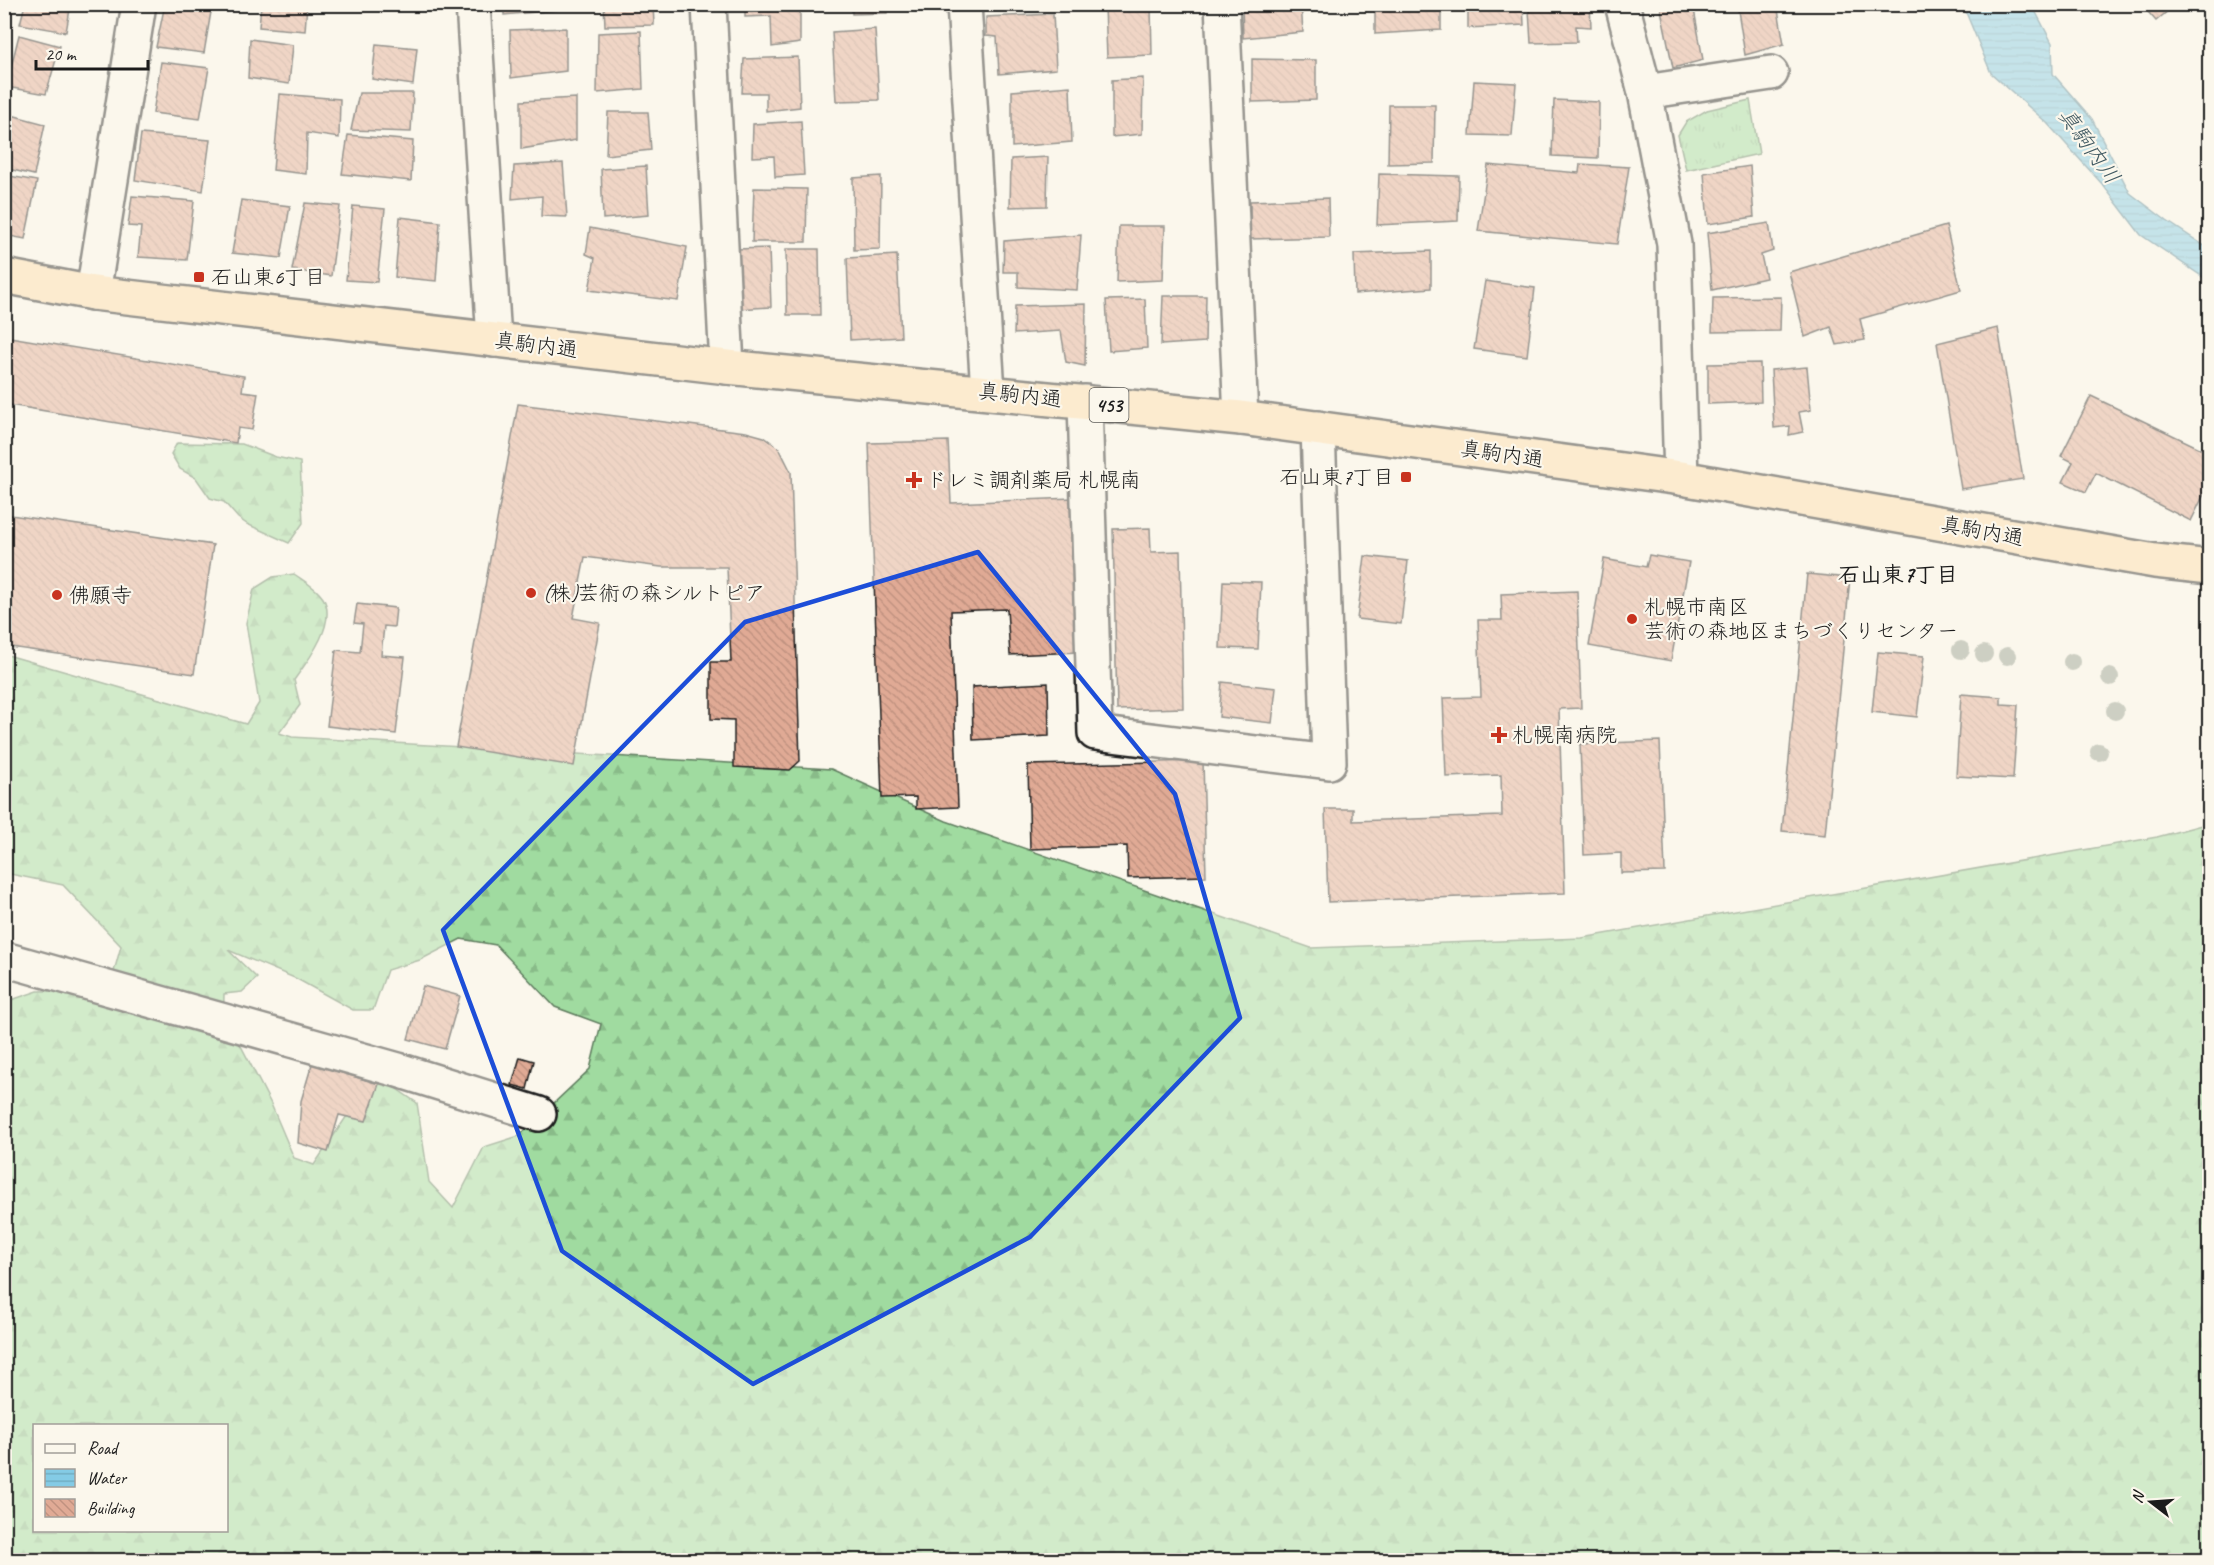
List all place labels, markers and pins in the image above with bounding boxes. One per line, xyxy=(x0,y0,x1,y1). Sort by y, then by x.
place label: 石山東6丁目 xyxy=(211,264,325,290)
marker: 石山東6丁目 xyxy=(192,270,206,284)
place label: 石山東7丁目 xyxy=(1280,464,1394,490)
place label: ドレミ調剤薬局 札幌南 xyxy=(926,467,1141,493)
marker: 石山東7丁目 xyxy=(1399,470,1413,484)
marker: ドレミ調剤薬局 札幌南 xyxy=(907,473,921,487)
place label: (株)芸術の森シルトピア xyxy=(543,580,766,606)
place label: 佛願寺 xyxy=(69,582,132,608)
marker: (株)芸術の森シルトピア xyxy=(524,586,538,600)
marker: 佛願寺 xyxy=(50,588,64,602)
place label: 札幌市南区 芸術の森地区まちづくりセンター xyxy=(1644,594,1958,644)
marker: 札幌市南区 芸術の森地区まちづくりセンター xyxy=(1625,612,1639,626)
place label: 札幌南病院 xyxy=(1512,722,1617,748)
marker: 札幌南病院 xyxy=(1490,726,1508,744)

